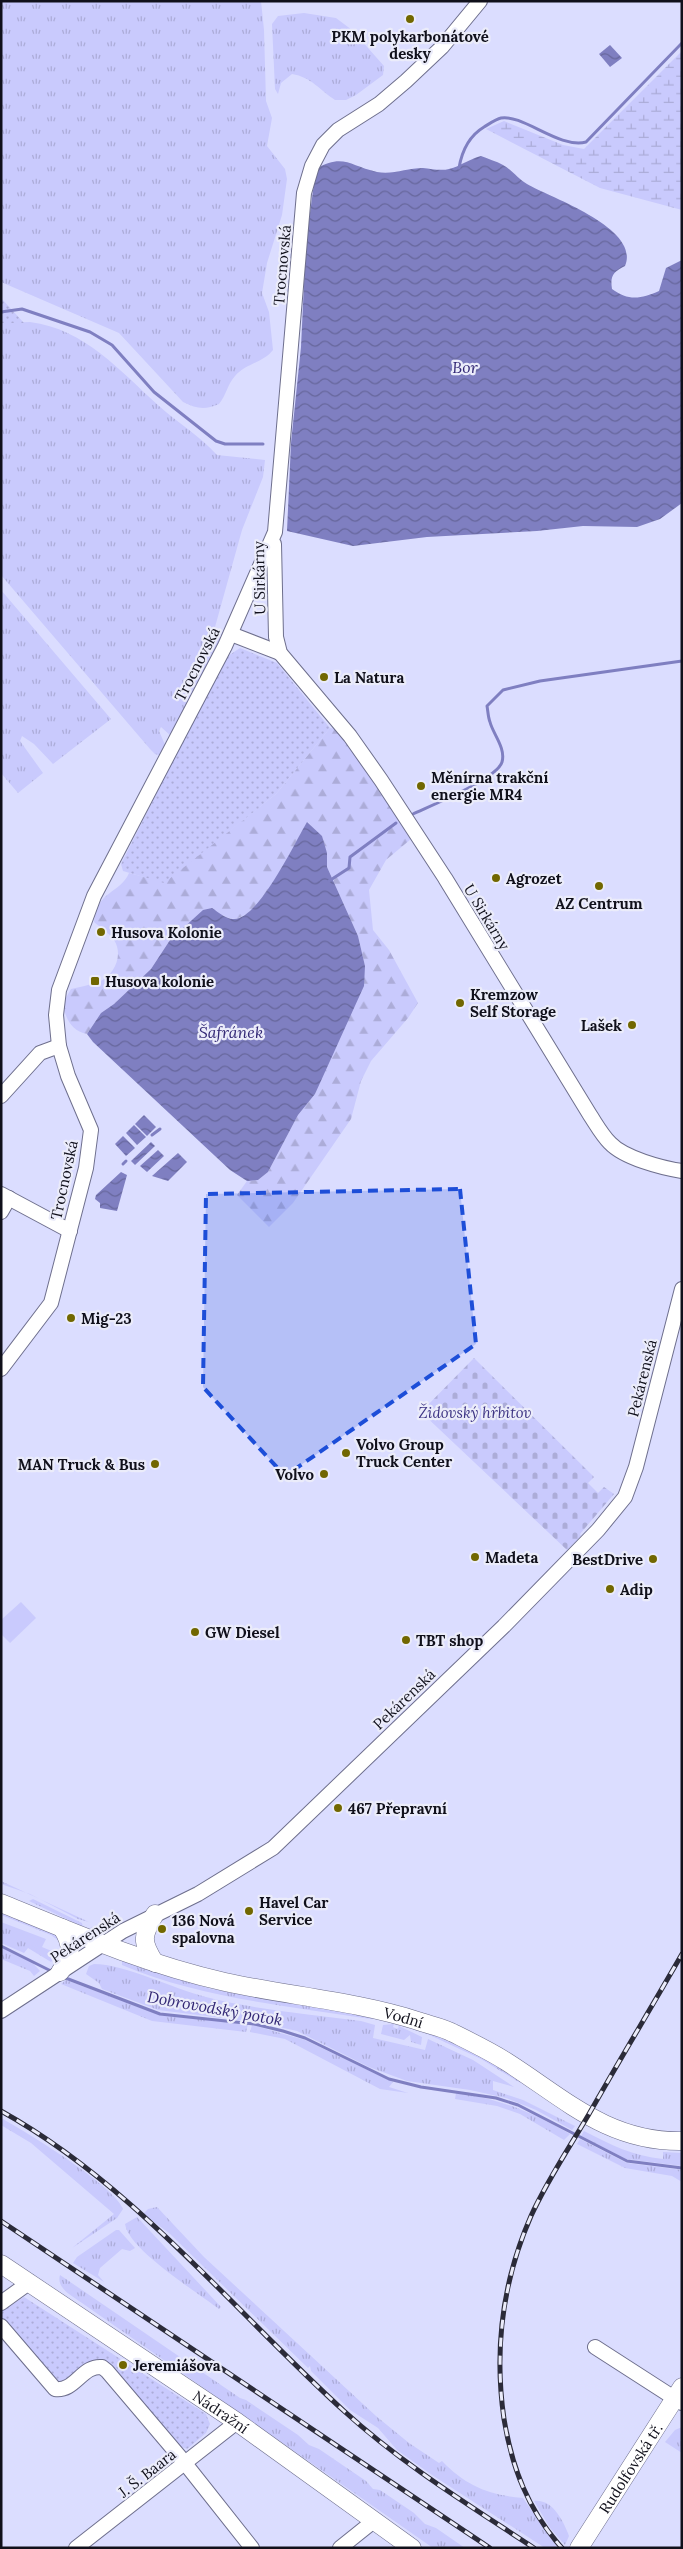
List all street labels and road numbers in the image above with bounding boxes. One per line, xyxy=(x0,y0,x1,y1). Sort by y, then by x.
street label: Trocnovská xyxy=(269,224,295,306)
street label: U Sirkárny xyxy=(249,541,269,615)
street label: Trocnovská xyxy=(170,624,224,704)
street label: U Sirkárny xyxy=(460,881,514,953)
street label: Trocnovská xyxy=(46,1138,82,1221)
street label: Pekárenská xyxy=(623,1337,661,1419)
street label: Pekárenská xyxy=(369,1664,439,1733)
street label: Pekárenská xyxy=(47,1907,124,1967)
street label: Vodní xyxy=(381,2002,426,2032)
street label: Nádražní xyxy=(190,2386,253,2437)
street label: Rudolfovská tř. xyxy=(594,2419,666,2517)
street label: J. Š. Baara xyxy=(114,2444,180,2502)

